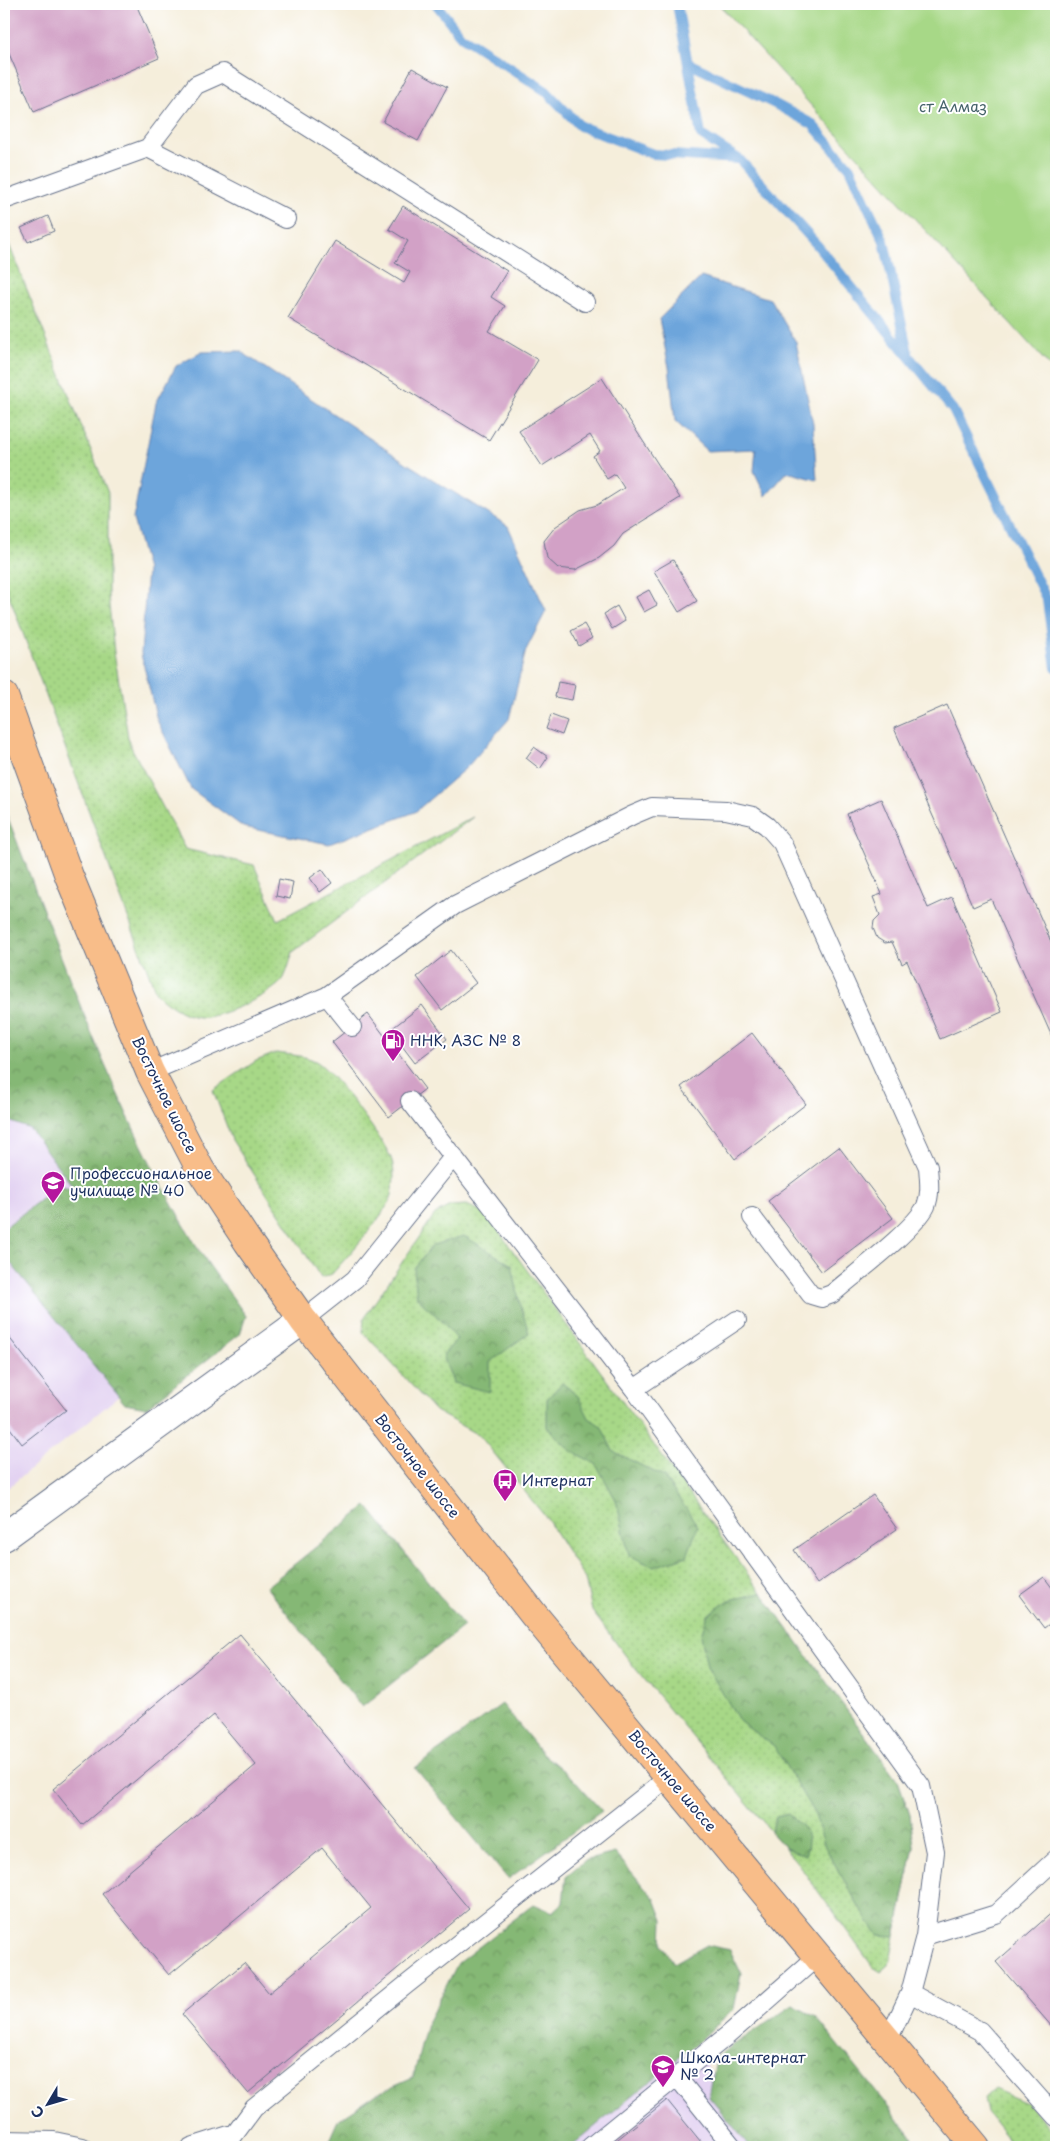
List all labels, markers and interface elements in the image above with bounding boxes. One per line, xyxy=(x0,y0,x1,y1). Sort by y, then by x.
park label: ст Алмаз xyxy=(919,94,987,117)
fuel station icon: ННК, АЗС № 8 xyxy=(380,1028,406,1062)
place label: ННК, АЗС № 8 xyxy=(410,1028,521,1051)
street label: Восточное шоссе xyxy=(127,1032,204,1157)
place label: Профессиональное училище № 40 xyxy=(70,1161,212,1201)
school or university icon: Профессиональное училище № 40 xyxy=(40,1170,66,1204)
street label: Восточное шоссе xyxy=(370,1408,466,1522)
bus stop icon: Интернат xyxy=(492,1468,518,1502)
place label: Интернат xyxy=(522,1468,594,1491)
street label: Восточное шоссе xyxy=(623,1724,723,1836)
place label: Школа-интернат № 2 xyxy=(680,2045,806,2085)
school or university icon: Школа-интернат № 2 xyxy=(650,2054,676,2088)
north arrow xyxy=(22,2078,72,2128)
text: С xyxy=(26,2102,49,2123)

